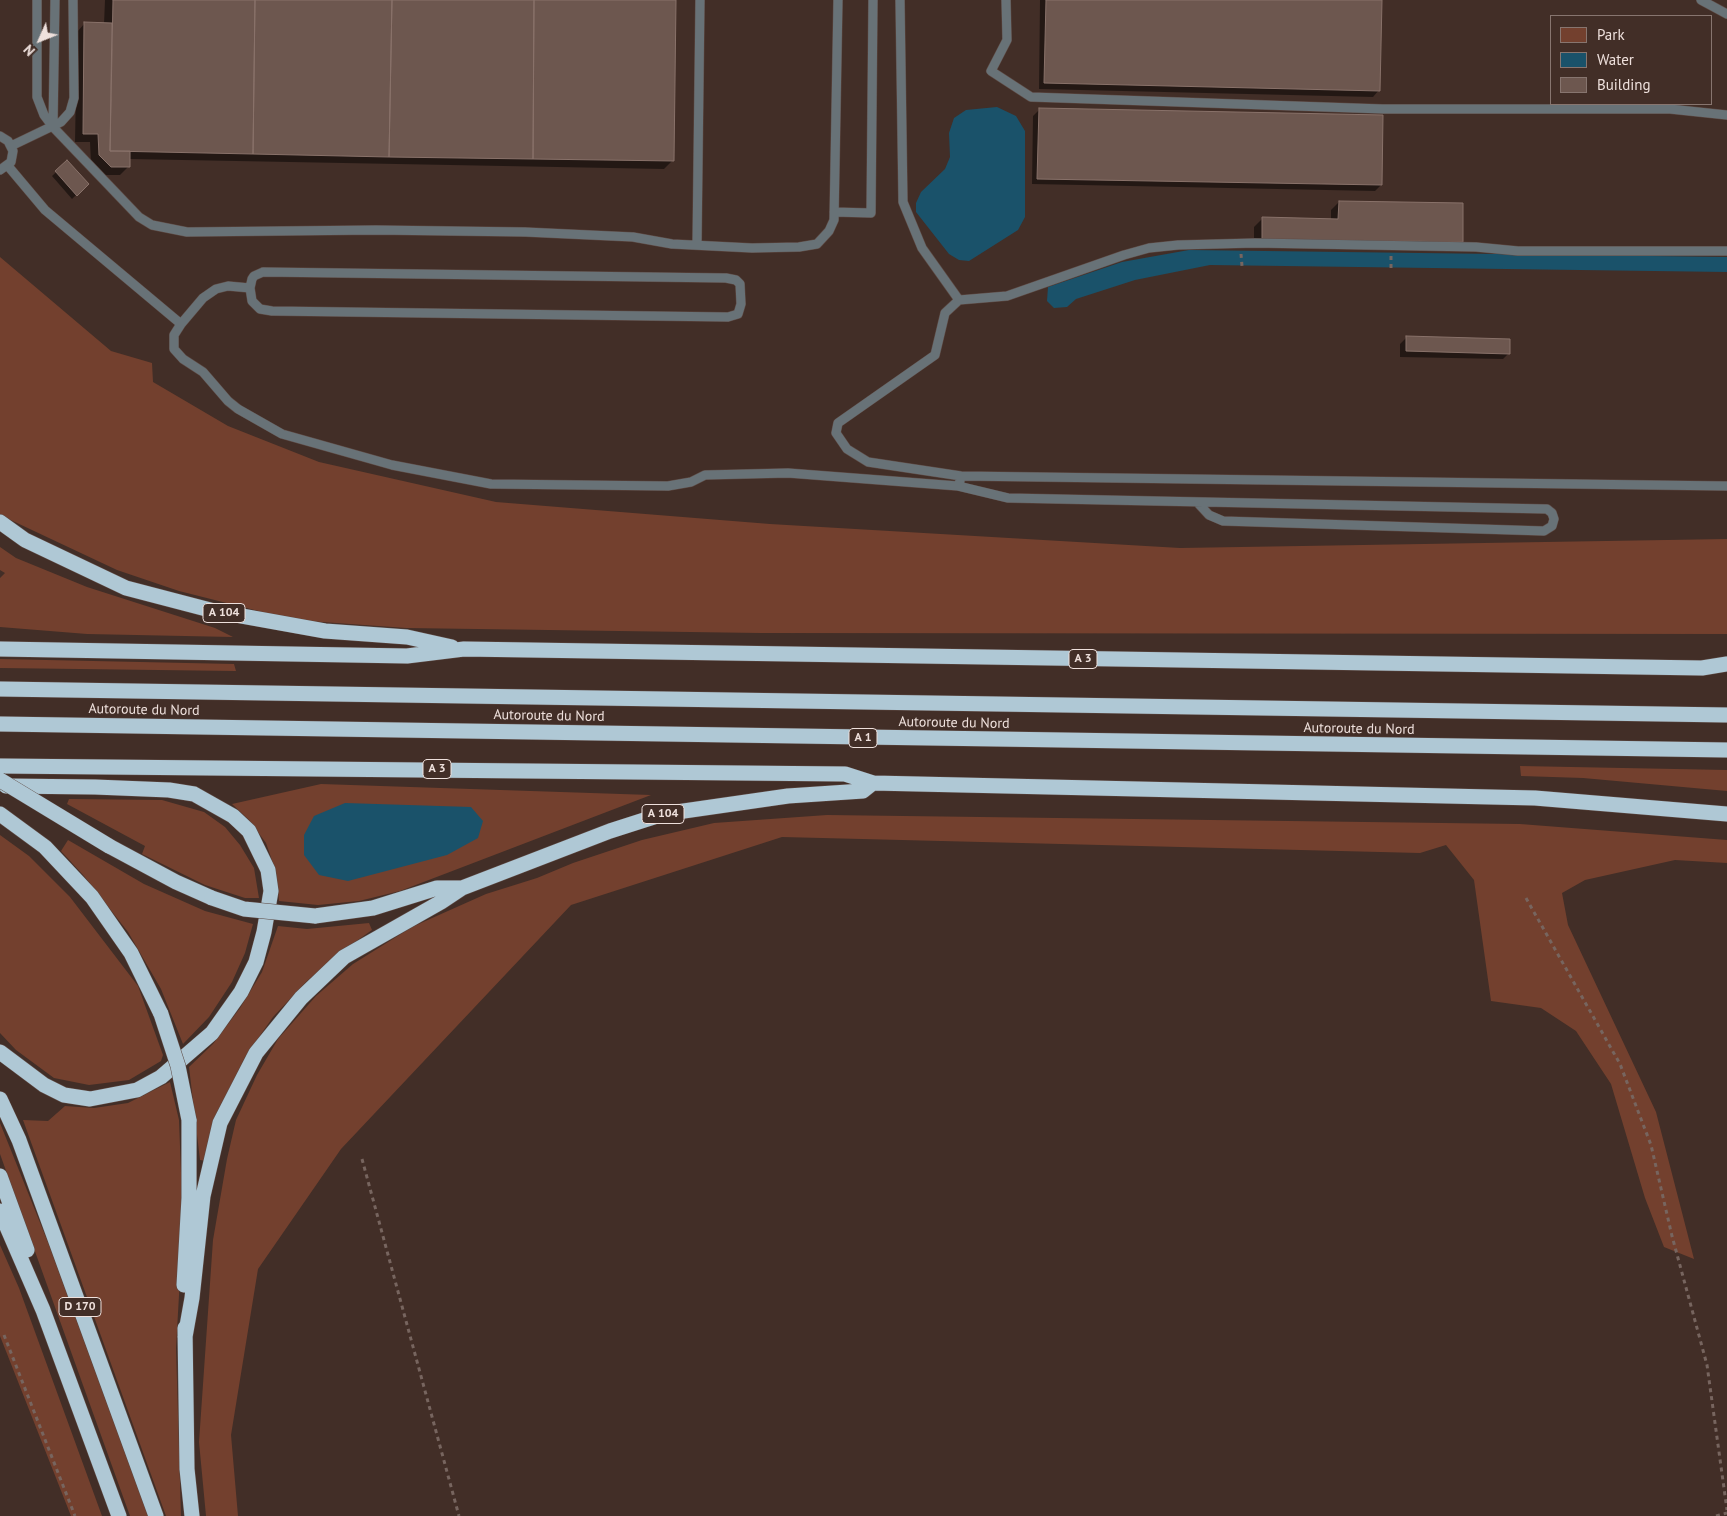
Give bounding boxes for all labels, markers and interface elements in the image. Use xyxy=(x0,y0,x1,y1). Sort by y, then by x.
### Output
north arrow xyxy=(15,15,65,65)
legend xyxy=(1550,15,1712,105)
text: Park xyxy=(1597,25,1625,44)
text: N xyxy=(20,41,39,60)
text: Water xyxy=(1597,50,1634,69)
text: Building xyxy=(1597,75,1651,94)
road number: A 104 xyxy=(203,604,245,622)
road number: A 3 xyxy=(1069,650,1097,669)
street label: Autoroute du Nord xyxy=(88,701,200,719)
street label: Autoroute du Nord xyxy=(493,707,605,725)
street label: Autoroute du Nord xyxy=(898,714,1010,732)
street label: Autoroute du Nord xyxy=(1303,720,1415,738)
road number: A 1 xyxy=(849,728,877,748)
road number: A 3 xyxy=(423,760,451,779)
road number: A 104 xyxy=(642,804,684,824)
road number: D 170 xyxy=(59,1298,101,1316)

